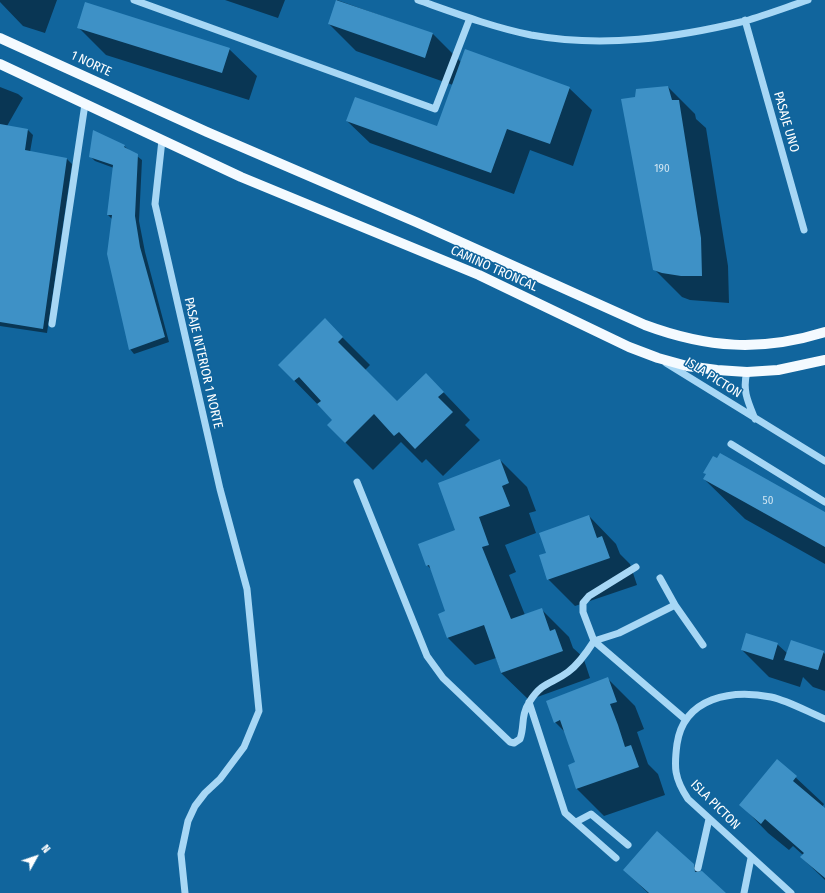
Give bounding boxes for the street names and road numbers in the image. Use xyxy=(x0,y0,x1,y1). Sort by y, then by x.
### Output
street label: 1 NORTE xyxy=(68,48,114,80)
street label: PASAJE UNO xyxy=(770,90,802,154)
street label: CAMINO TRONCAL xyxy=(448,243,540,295)
street label: PASAJE INTERIOR 1 NORTE xyxy=(180,296,226,430)
street label: ISLA PICTON xyxy=(682,354,744,402)
street label: ISLA PICTON xyxy=(687,777,743,833)

